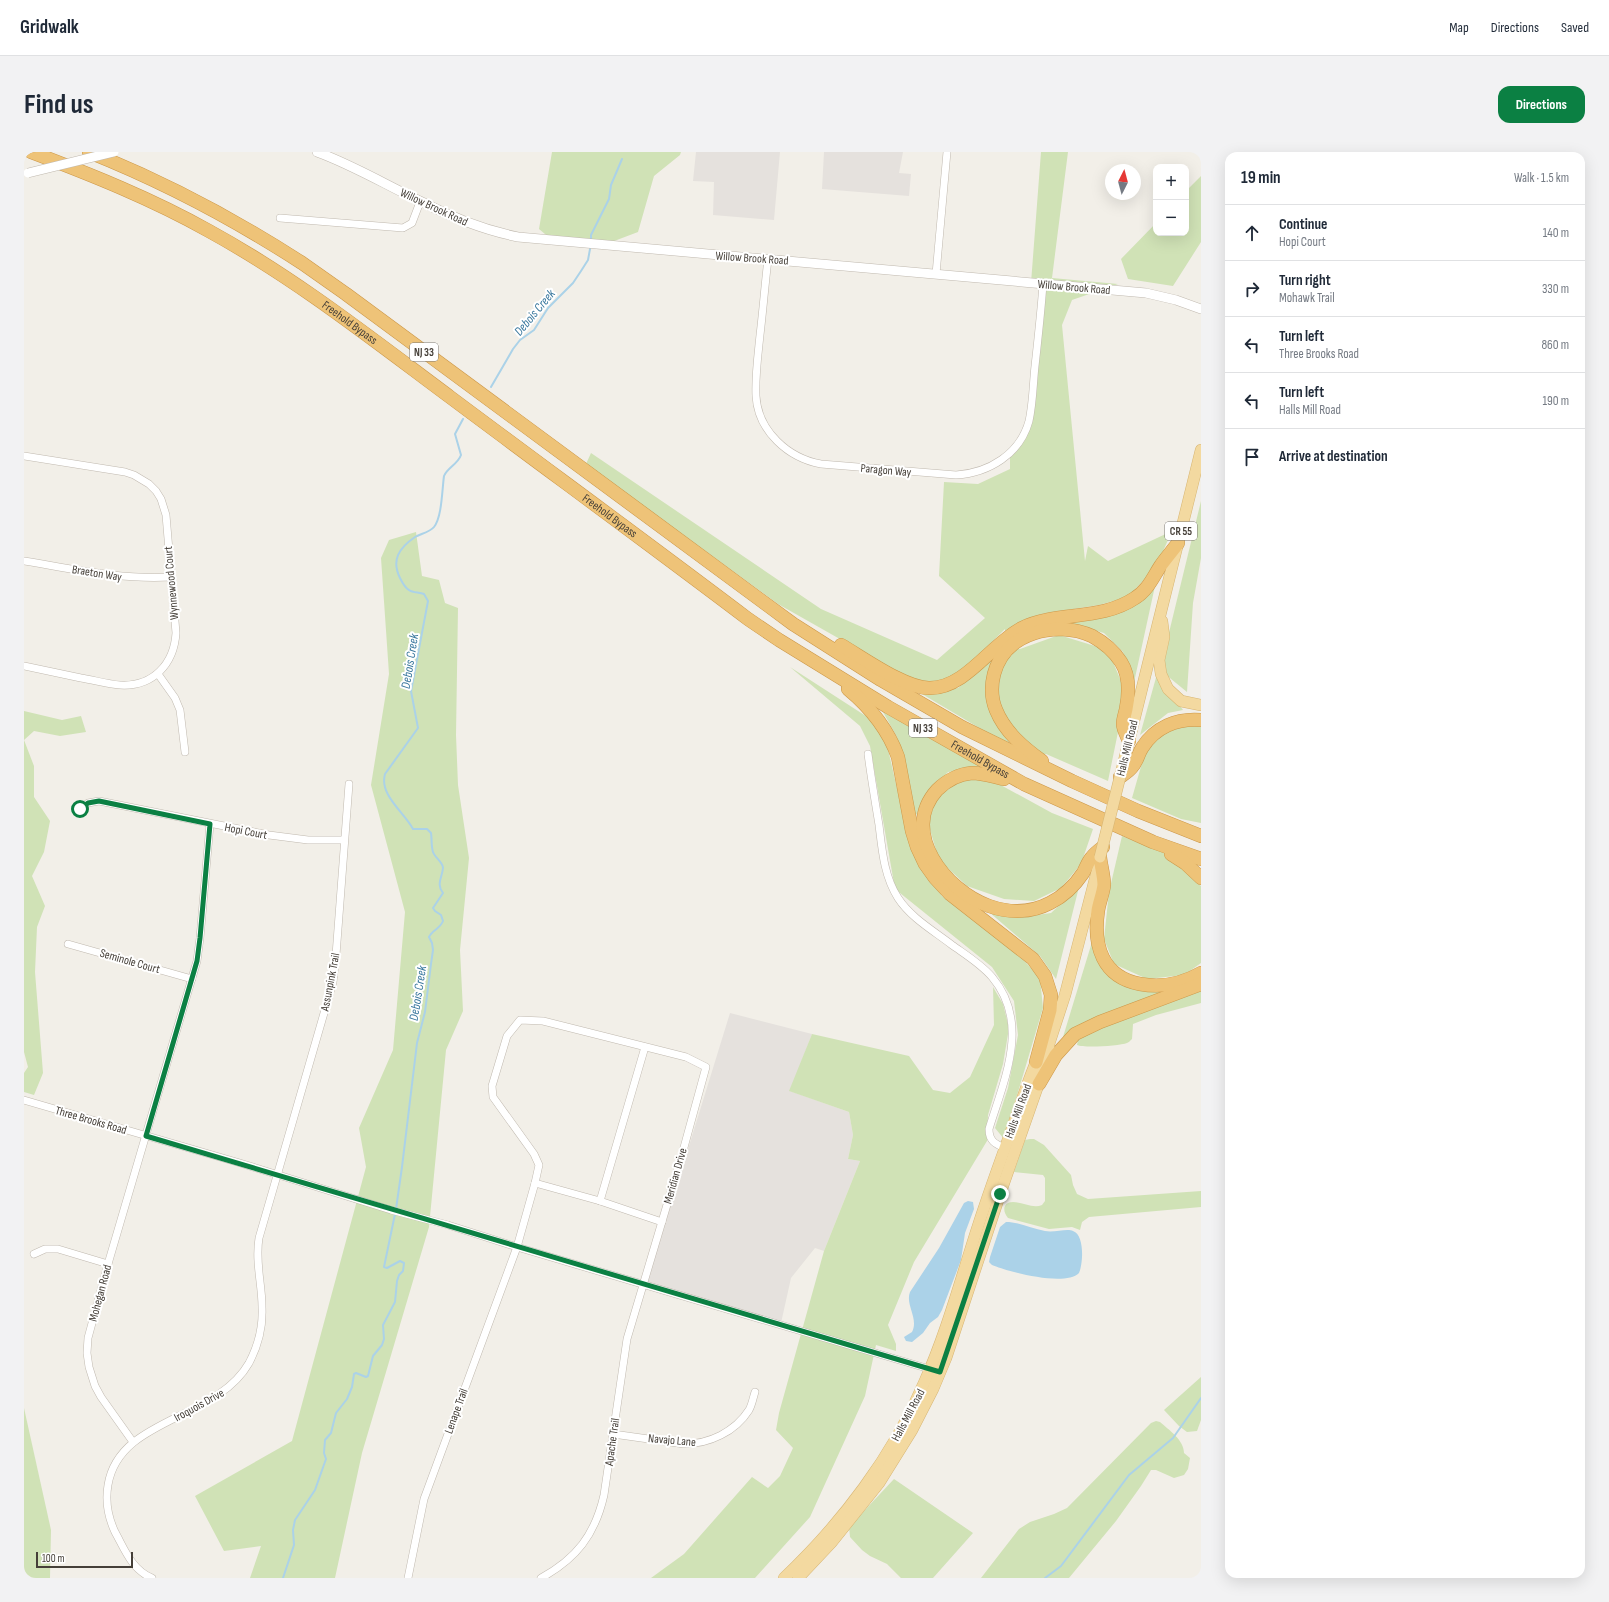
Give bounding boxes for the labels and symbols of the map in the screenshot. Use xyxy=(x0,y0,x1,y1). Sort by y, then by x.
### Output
north arrow xyxy=(1105,164,1141,200)
street label: Willow Brook Road xyxy=(397,185,470,230)
street label: Willow Brook Road xyxy=(715,248,789,269)
street label: Willow Brook Road xyxy=(1037,277,1111,298)
water label: Debois Creek xyxy=(511,285,559,339)
street label: Freehold Bypass xyxy=(319,298,380,348)
road number: NJ 33 xyxy=(410,343,438,361)
street label: Paragon Way xyxy=(860,461,912,480)
street label: Freehold Bypass xyxy=(579,491,640,541)
road number: CR 55 xyxy=(1165,522,1197,540)
street label: Wynnewood Court xyxy=(161,545,182,620)
street label: Braeton Way xyxy=(71,562,123,585)
water label: Debois Creek xyxy=(398,631,422,690)
road number: NJ 33 xyxy=(909,719,937,737)
street label: Halls Mill Road xyxy=(1113,719,1142,778)
street label: Freehold Bypass xyxy=(948,737,1012,782)
route start xyxy=(71,800,89,818)
street label: Hopi Court xyxy=(223,820,269,843)
street label: Seminole Court xyxy=(98,946,162,977)
street label: Assunpink Trail xyxy=(317,952,343,1013)
water label: Debois Creek xyxy=(406,963,430,1022)
street label: Halls Mill Road xyxy=(1002,1082,1035,1141)
street label: Three Brooks Road xyxy=(53,1103,128,1138)
street label: Meridian Drive xyxy=(660,1146,691,1206)
route end xyxy=(991,1185,1009,1203)
street label: Mohegan Road xyxy=(86,1263,115,1323)
street label: Iroquois Drive xyxy=(172,1385,227,1425)
street label: Halls Mill Road xyxy=(888,1386,928,1444)
street label: Lenape Trail xyxy=(441,1387,472,1436)
street label: Apache Trail xyxy=(602,1417,623,1468)
street label: Navajo Lane xyxy=(647,1431,697,1450)
scale bar xyxy=(36,1550,133,1569)

